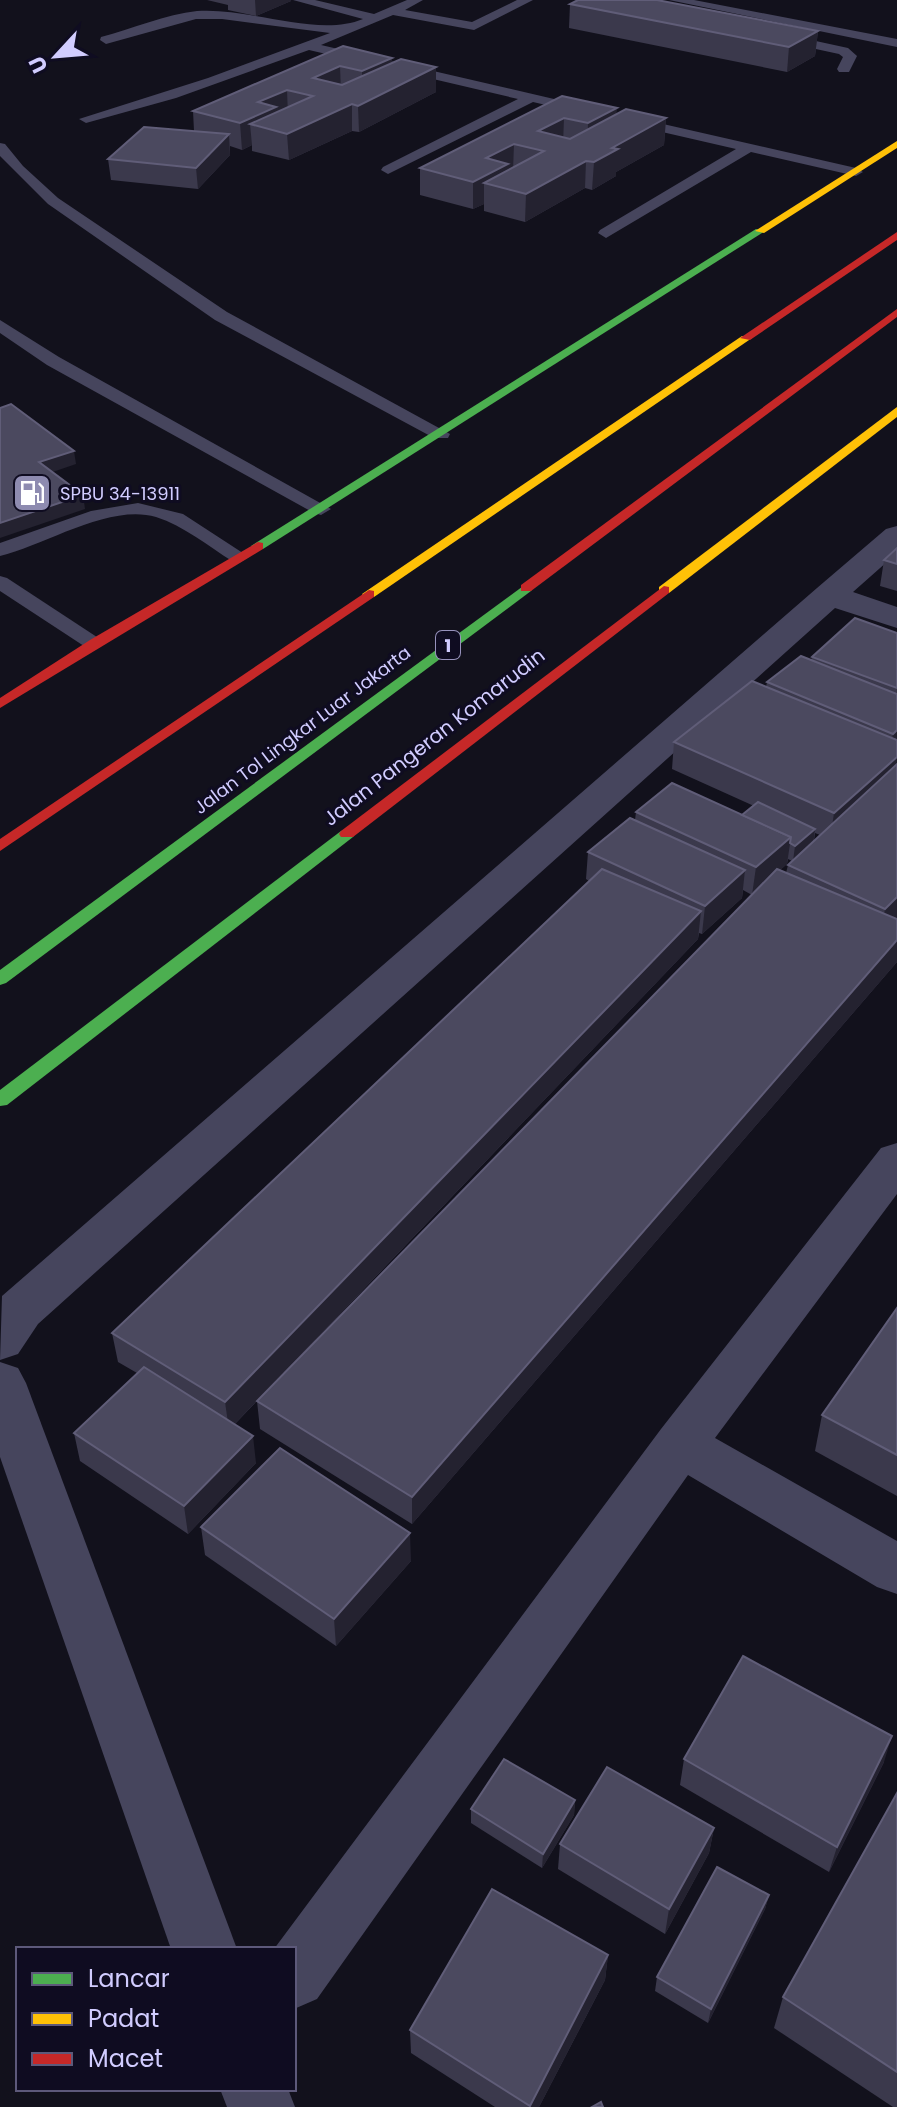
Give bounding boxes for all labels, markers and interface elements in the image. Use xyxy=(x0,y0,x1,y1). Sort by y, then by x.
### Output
north arrow xyxy=(16,16,96,96)
text: U xyxy=(21,51,56,78)
fuel station icon: SPBU 34-13911 xyxy=(11,472,53,514)
place label: SPBU 34-13911 xyxy=(60,481,180,506)
road number: 1 xyxy=(436,631,460,659)
street label: Jalan Tol Lingkar Luar Jakarta xyxy=(188,640,416,820)
street label: Jalan Pangeran Komarudin xyxy=(317,642,551,832)
legend xyxy=(16,1947,296,2091)
text: Lancar xyxy=(88,1962,170,1995)
text: Padat xyxy=(88,2002,159,2035)
text: Macet xyxy=(88,2042,163,2075)

